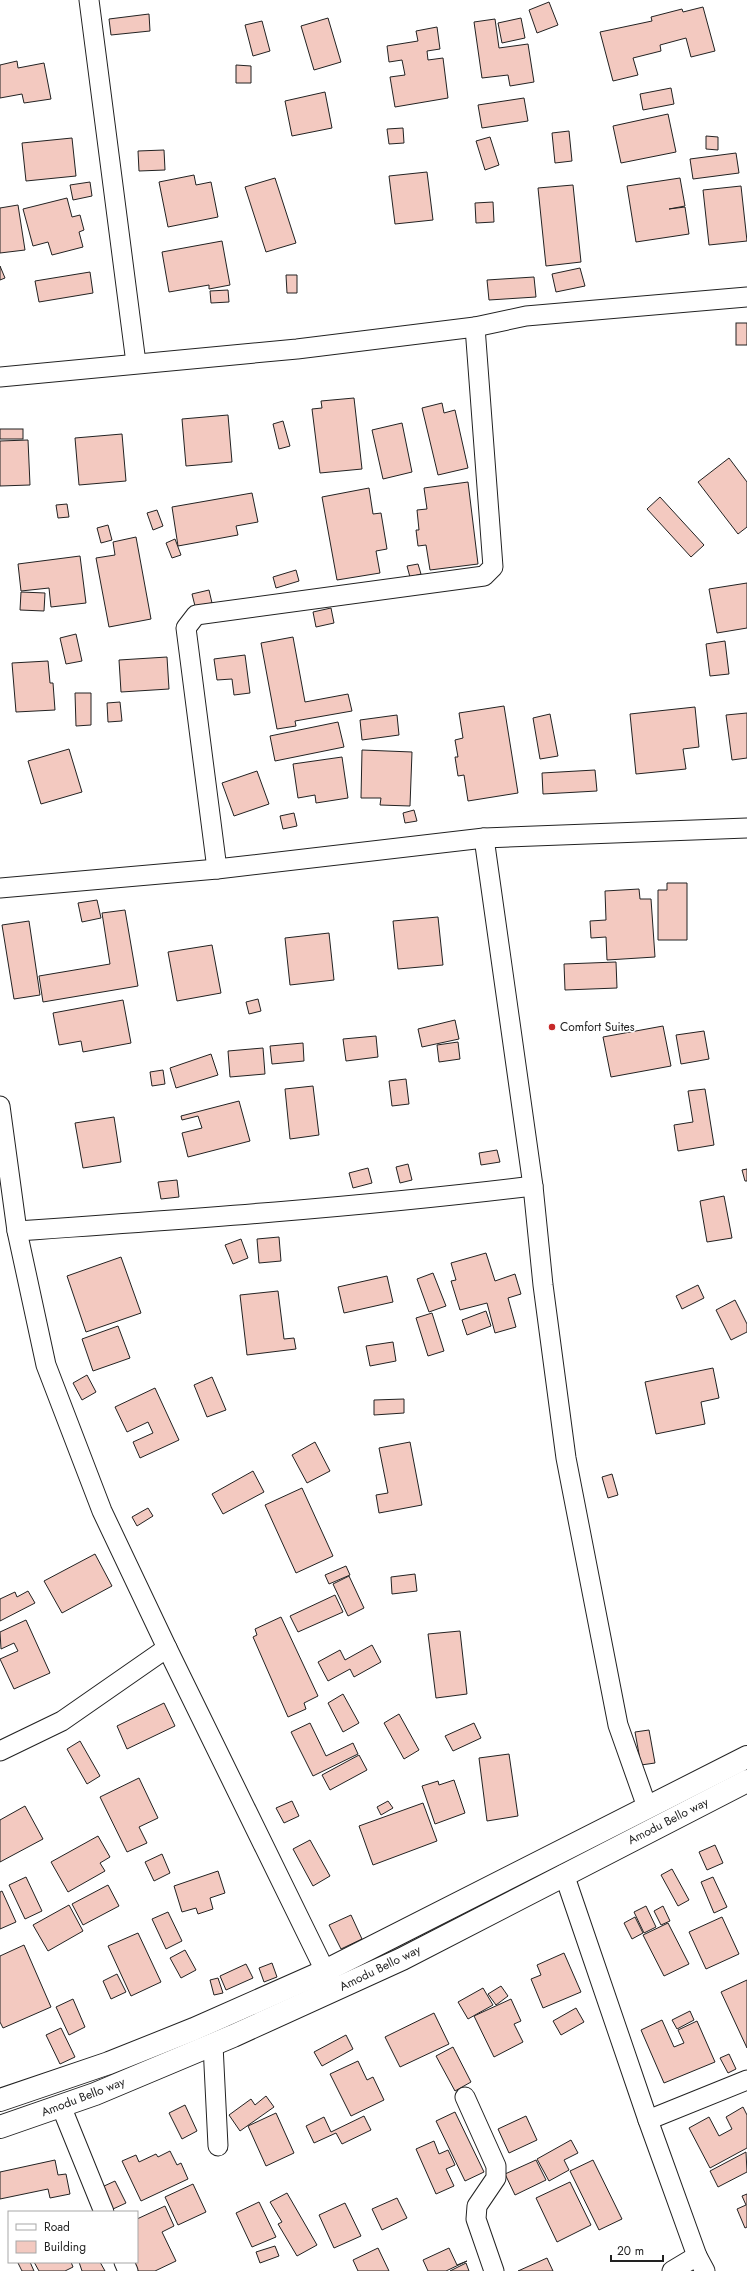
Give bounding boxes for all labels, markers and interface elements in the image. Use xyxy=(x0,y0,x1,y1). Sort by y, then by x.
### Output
place label: Comfort Suites xyxy=(560,1018,635,1036)
marker: Comfort Suites xyxy=(547,1022,557,1032)
street label: Amodu Bello way xyxy=(625,1793,712,1849)
street label: Amodu Bello way xyxy=(336,1940,424,1995)
street label: Amodu Bello way xyxy=(39,2073,128,2121)
legend xyxy=(8,2211,138,2263)
text: Road xyxy=(44,2218,70,2236)
scale bar xyxy=(611,2237,663,2263)
text: Building xyxy=(44,2238,86,2256)
text: 20 m xyxy=(617,2242,644,2260)

